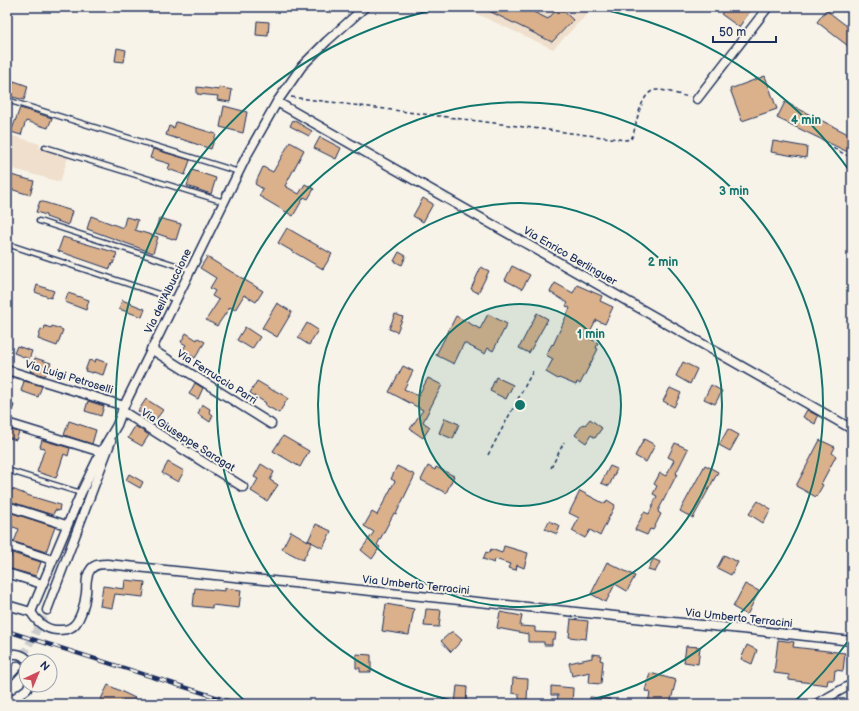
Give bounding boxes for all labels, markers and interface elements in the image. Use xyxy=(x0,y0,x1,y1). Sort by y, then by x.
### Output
scale bar xyxy=(713,18,776,44)
text: 50 m xyxy=(719,25,746,40)
text: 4 min xyxy=(791,113,821,128)
text: 3 min xyxy=(719,184,749,199)
street label: Via Enrico Berlinguer xyxy=(521,224,620,289)
street label: Via dell'Albuccione xyxy=(142,246,194,336)
text: 2 min xyxy=(648,255,678,270)
text: 1 min xyxy=(577,327,605,342)
street label: Via Ferruccio Parri xyxy=(174,347,260,407)
street label: Via Luigi Petroselli xyxy=(23,357,115,397)
centre of rings xyxy=(513,398,527,412)
street label: Via Giuseppe Saragat xyxy=(139,406,238,475)
street label: Via Umberto Terracini xyxy=(362,573,470,597)
street label: Via Umberto Terracini xyxy=(685,606,793,630)
north arrow xyxy=(18,653,58,693)
text: N xyxy=(37,659,52,674)

